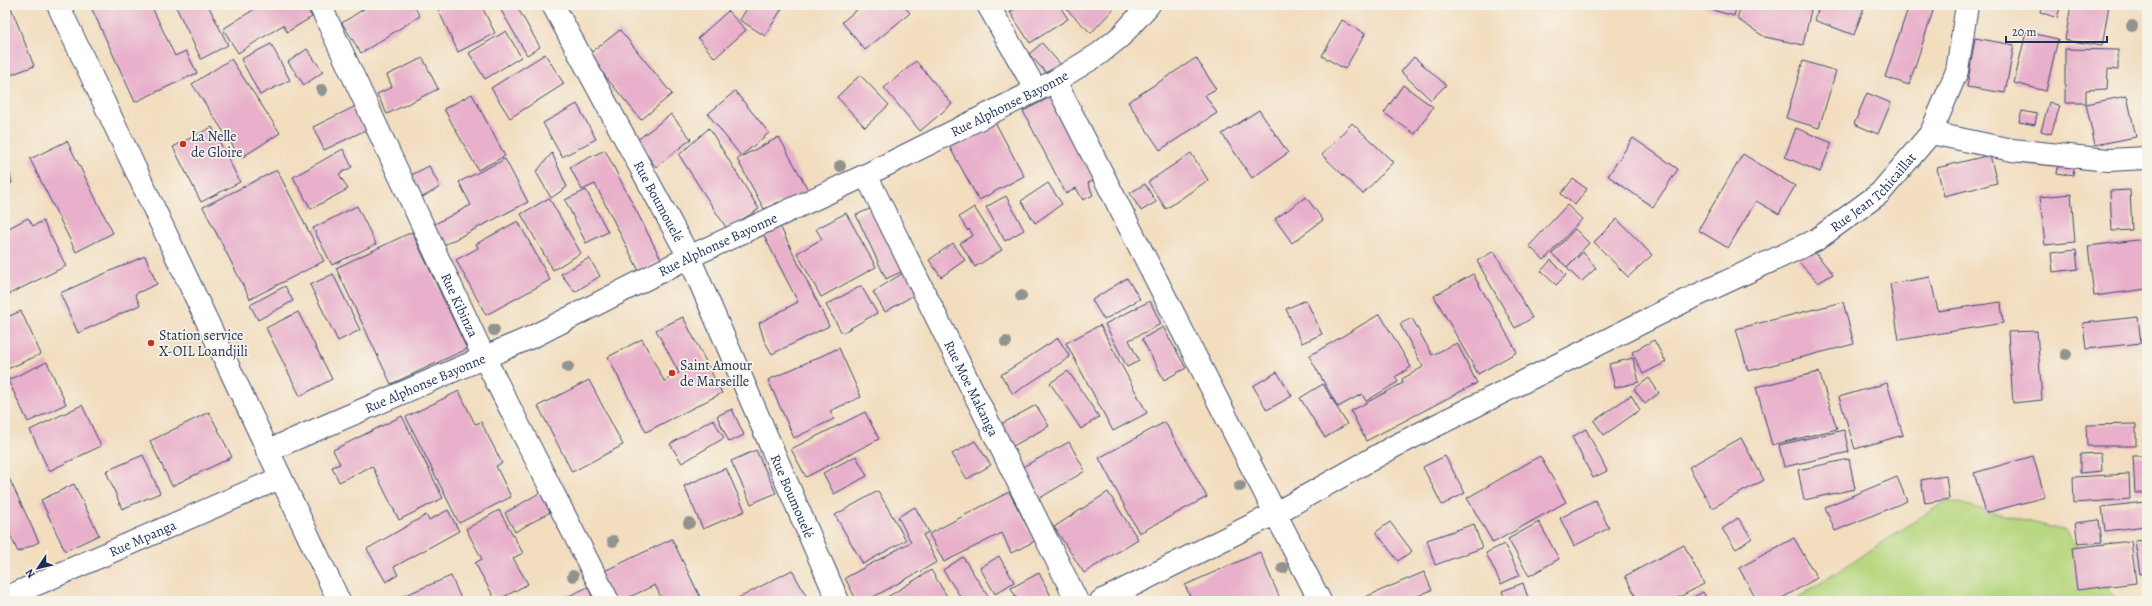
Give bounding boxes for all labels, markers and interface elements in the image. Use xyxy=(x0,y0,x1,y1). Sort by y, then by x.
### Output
scale bar xyxy=(2006,18,2107,44)
text: 20 m xyxy=(2012,24,2036,40)
street label: Rue Alphonse Bayonne xyxy=(947,66,1072,141)
place label: La Nelle de Gloire xyxy=(191,127,243,162)
marker: La Nelle de Gloire xyxy=(178,139,188,149)
street label: Rue Jean Tchicaillat xyxy=(1826,148,1920,236)
street label: Rue Boumouelé xyxy=(629,157,689,245)
street label: Rue Alphonse Bayonne xyxy=(655,208,780,281)
street label: Rue Kibinza xyxy=(437,270,483,341)
place label: Station service X-OIL Loandjili xyxy=(159,326,248,361)
street label: Rue Moe Makanga xyxy=(940,337,1004,440)
marker: Station service X-OIL Loandjili xyxy=(146,338,156,348)
street label: Rue Alphonse Bayonne xyxy=(362,349,488,417)
place label: Saint Amour de Marseille xyxy=(680,356,753,391)
marker: Saint Amour de Marseille xyxy=(667,368,677,378)
street label: Rue Boumouelé xyxy=(766,451,819,541)
street label: Rue Mpanga xyxy=(106,515,180,561)
north arrow xyxy=(18,548,58,588)
text: N xyxy=(22,566,39,581)

